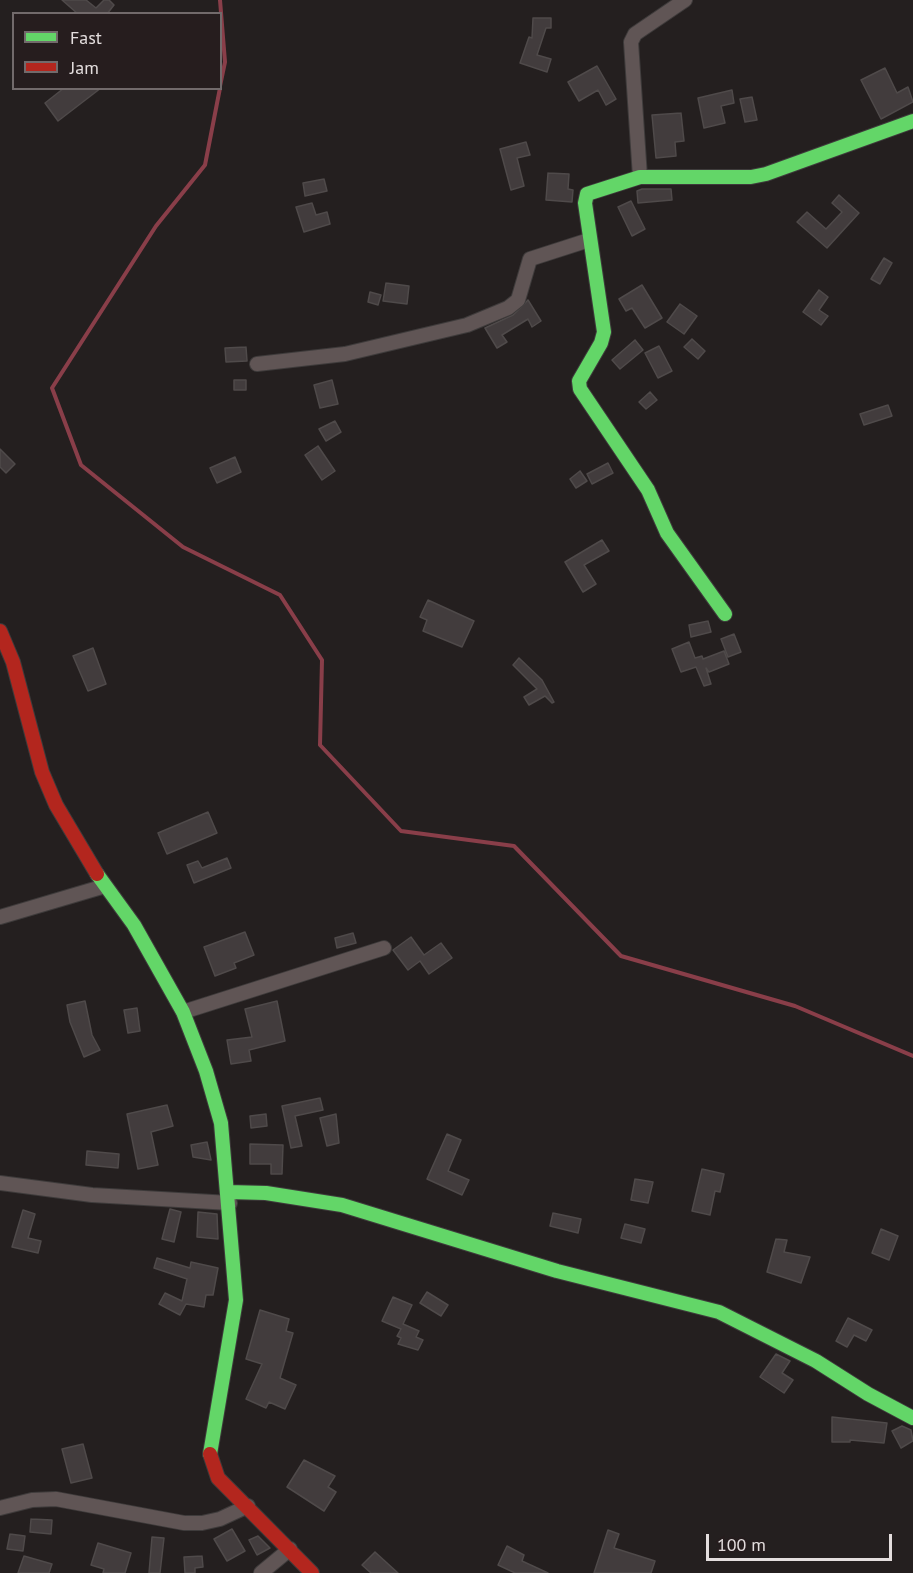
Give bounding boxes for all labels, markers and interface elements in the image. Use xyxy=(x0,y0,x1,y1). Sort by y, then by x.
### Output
legend xyxy=(12,12,222,90)
text: Fast xyxy=(70,26,102,49)
text: Jam xyxy=(70,56,99,79)
scale bar xyxy=(709,1522,895,1560)
text: 100 m xyxy=(717,1533,766,1556)

